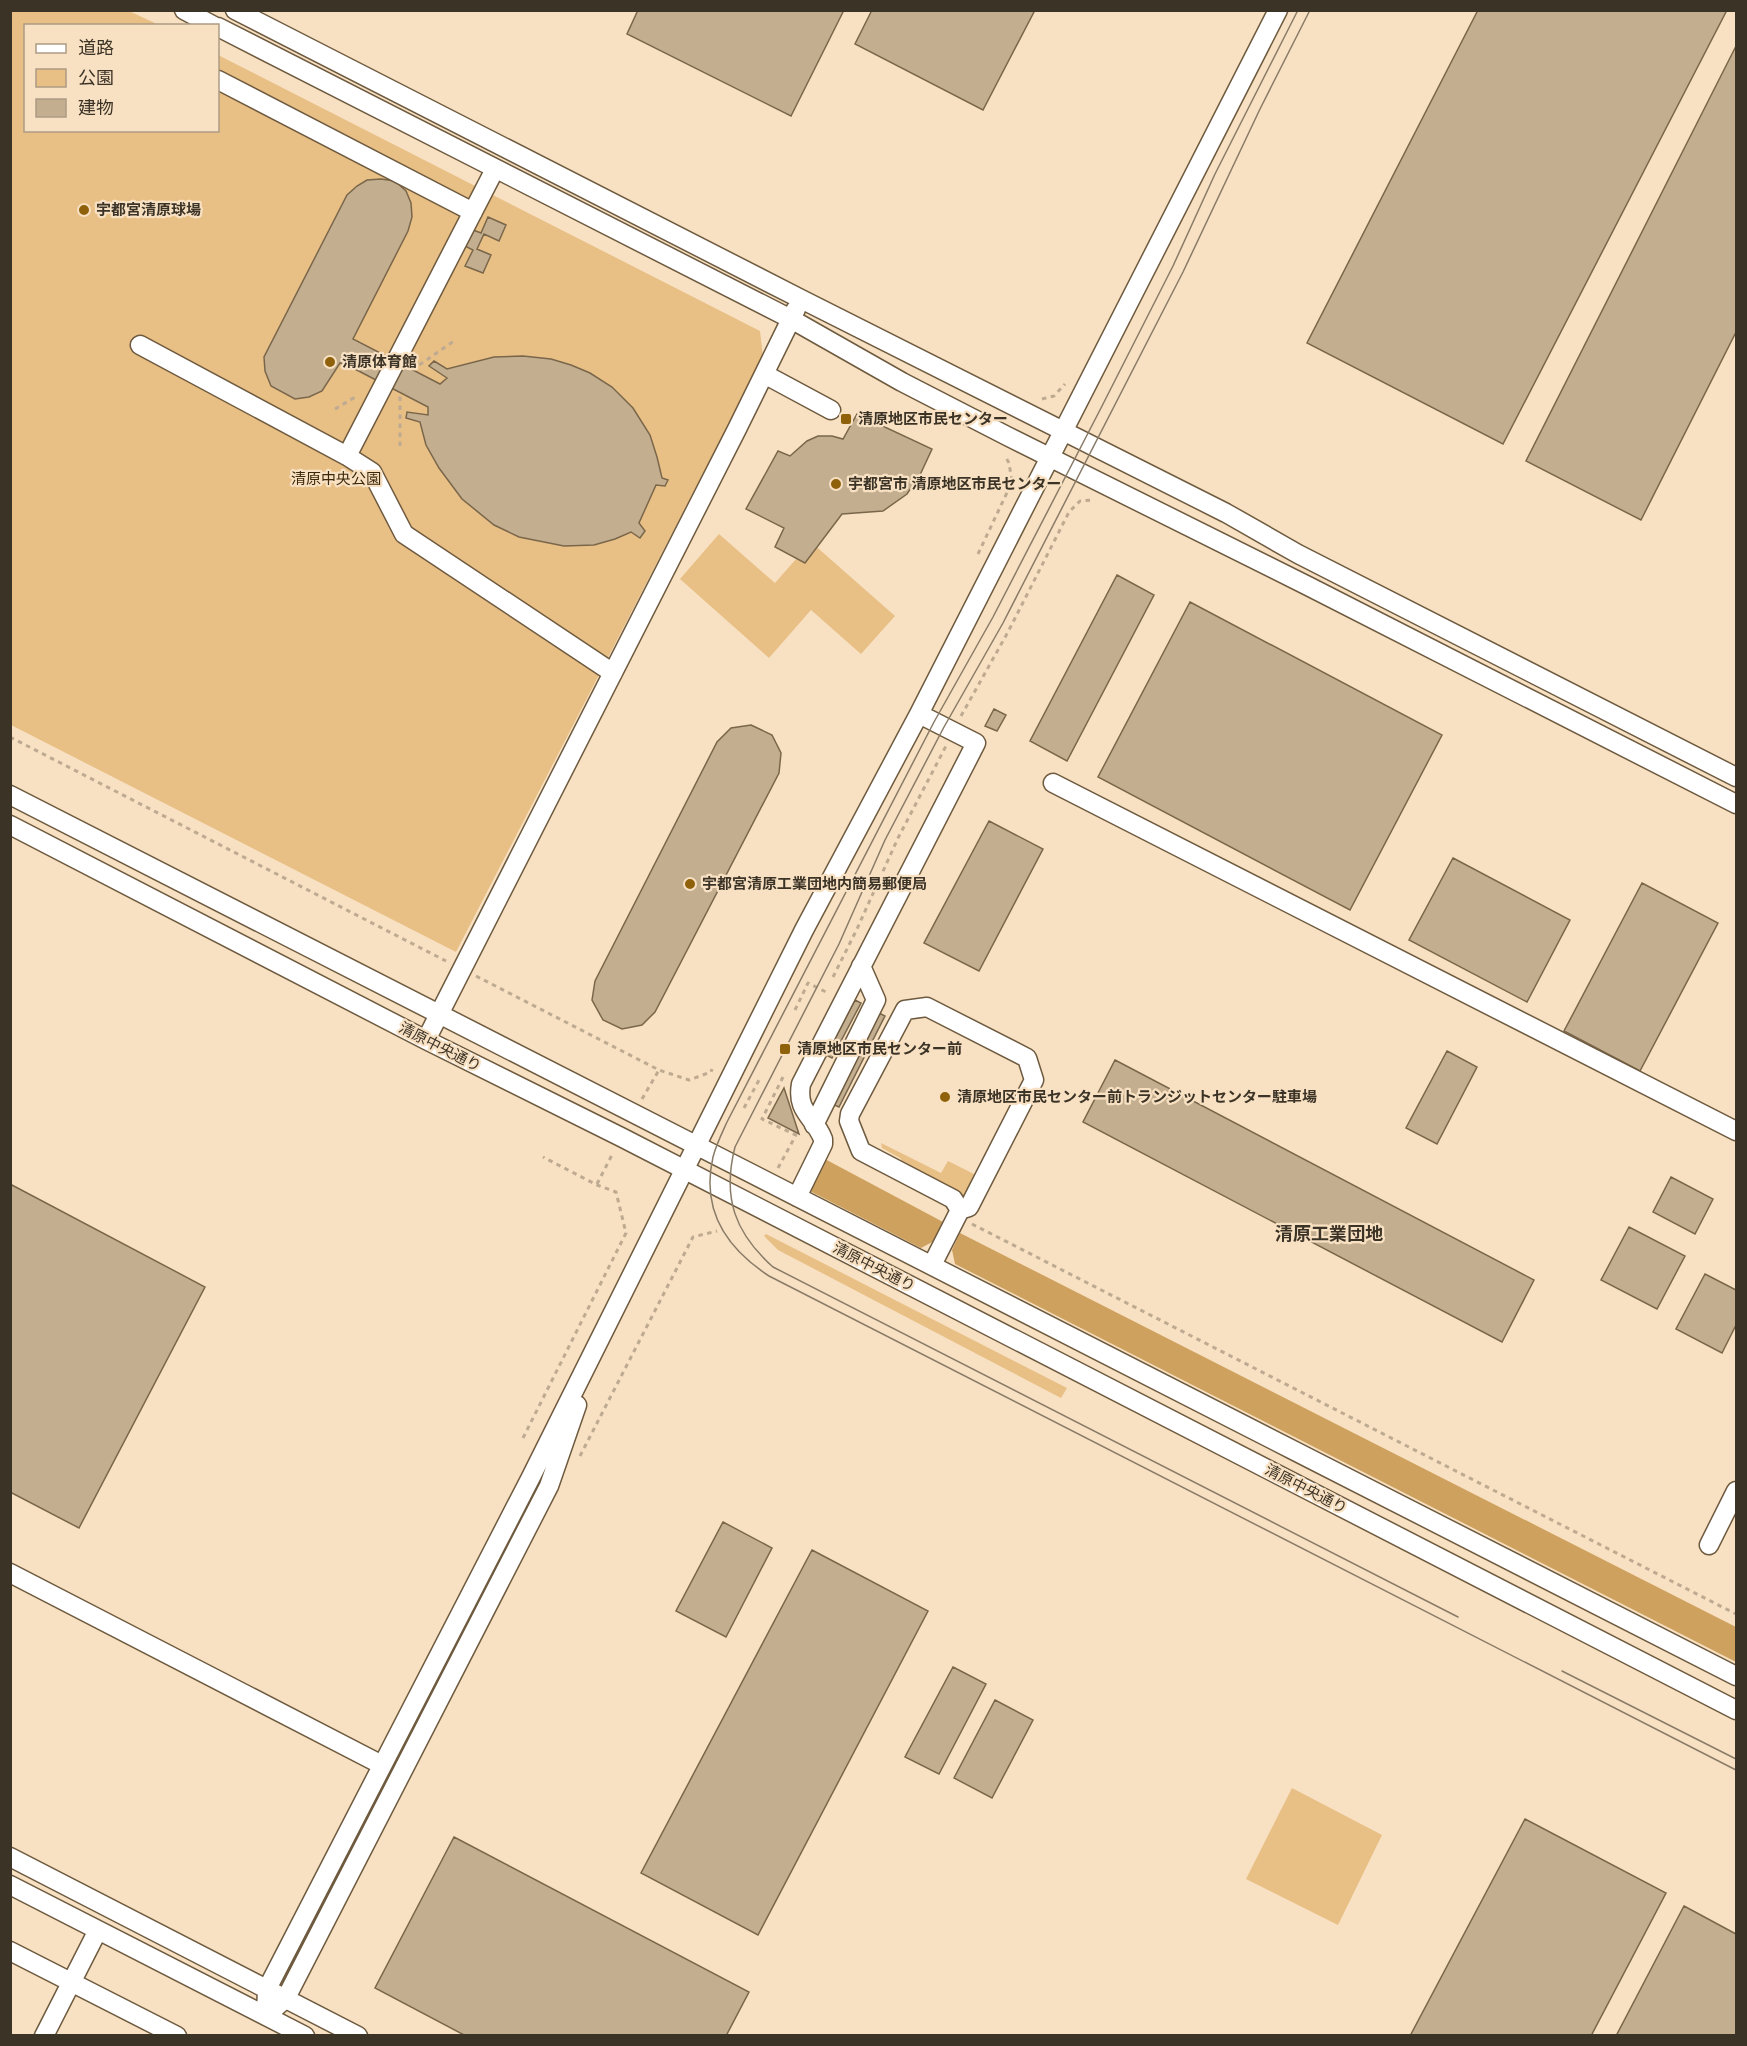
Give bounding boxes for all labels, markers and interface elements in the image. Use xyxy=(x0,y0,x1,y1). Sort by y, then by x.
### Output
legend xyxy=(24,24,219,132)
text: 道路 xyxy=(78,35,114,60)
text: 公園 xyxy=(78,65,114,90)
text: 建物 xyxy=(78,95,114,120)
place label: 宇都宮清原球場 xyxy=(96,199,201,220)
marker: 宇都宮清原球場 xyxy=(77,203,91,217)
place label: 清原体育館 xyxy=(342,351,417,372)
marker: 清原体育館 xyxy=(323,355,337,369)
place label: 清原地区市民センター xyxy=(858,408,1008,429)
marker: 清原地区市民センター xyxy=(839,412,853,426)
park label: 清原中央公園 xyxy=(291,468,381,489)
place label: 宇都宮市 清原地区市民センター xyxy=(848,473,1061,494)
marker: 宇都宮市 清原地区市民センター xyxy=(829,477,843,491)
place label: 宇都宮清原工業団地内簡易郵便局 xyxy=(702,873,927,894)
marker: 宇都宮清原工業団地内簡易郵便局 xyxy=(683,877,697,891)
street label: 清原中央通り xyxy=(395,1017,485,1076)
place label: 清原地区市民センター前 xyxy=(797,1038,962,1059)
marker: 清原地区市民センター前 xyxy=(778,1042,792,1056)
place label: 清原地区市民センター前トランジットセンター駐車場 xyxy=(957,1086,1317,1107)
marker: 清原地区市民センター前トランジットセンター駐車場 xyxy=(938,1090,952,1104)
district label: 清原工業団地 xyxy=(1275,1221,1383,1246)
street label: 清原中央通り xyxy=(829,1237,919,1296)
street label: 清原中央通り xyxy=(1261,1459,1351,1518)

